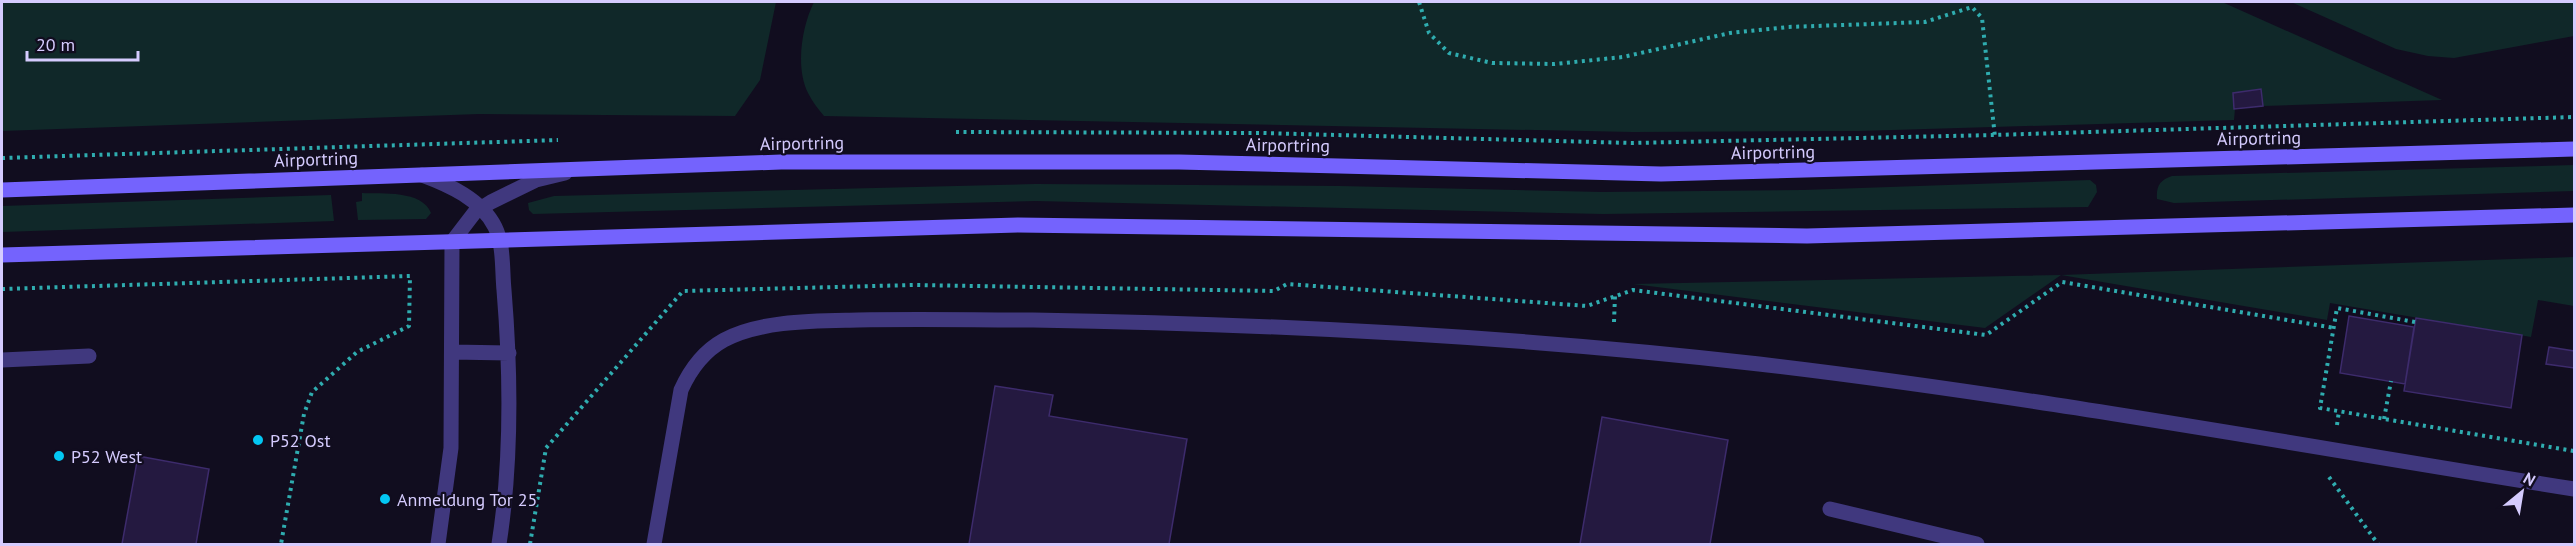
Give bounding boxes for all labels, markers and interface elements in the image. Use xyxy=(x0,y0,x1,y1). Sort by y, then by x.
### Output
scale bar xyxy=(27,24,138,62)
text: 20 m xyxy=(36,33,75,56)
street label: Airportring xyxy=(2217,126,2301,150)
street label: Airportring xyxy=(760,131,844,155)
street label: Airportring xyxy=(1246,133,1330,157)
street label: Airportring xyxy=(1731,140,1815,164)
street label: Airportring xyxy=(274,146,358,172)
place label: P52 Ost xyxy=(270,429,330,452)
marker: P52 Ost xyxy=(251,433,265,447)
place label: P52 West xyxy=(71,445,142,468)
marker: P52 West xyxy=(52,449,66,463)
north arrow xyxy=(2492,462,2552,522)
text: N xyxy=(2520,468,2539,490)
place label: Anmeldung Tor 25 xyxy=(397,488,537,511)
marker: Anmeldung Tor 25 xyxy=(378,492,392,506)

